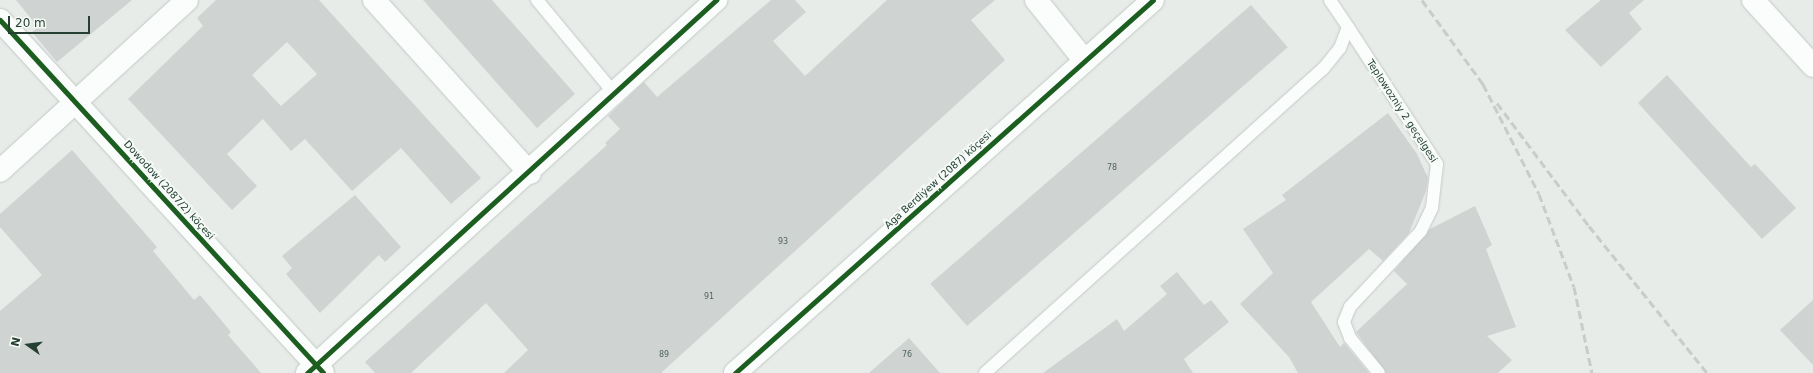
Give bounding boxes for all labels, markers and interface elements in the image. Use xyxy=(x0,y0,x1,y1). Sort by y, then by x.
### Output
scale bar xyxy=(10,8,92,34)
text: 20 m xyxy=(15,16,46,30)
street label: Teplowozniy 2 geçelgesi xyxy=(1364,57,1440,165)
street label: Aga Berdiýew (2087) köçesi xyxy=(882,129,994,231)
street label: Dowodow (2087/2) köçesi xyxy=(121,138,217,242)
house number: 78 xyxy=(1107,163,1117,173)
house number: 93 xyxy=(778,237,788,247)
house number: 91 xyxy=(704,292,714,302)
north arrow xyxy=(8,325,48,365)
text: N xyxy=(8,336,23,348)
house number: 89 xyxy=(659,350,669,360)
house number: 76 xyxy=(902,350,912,360)

